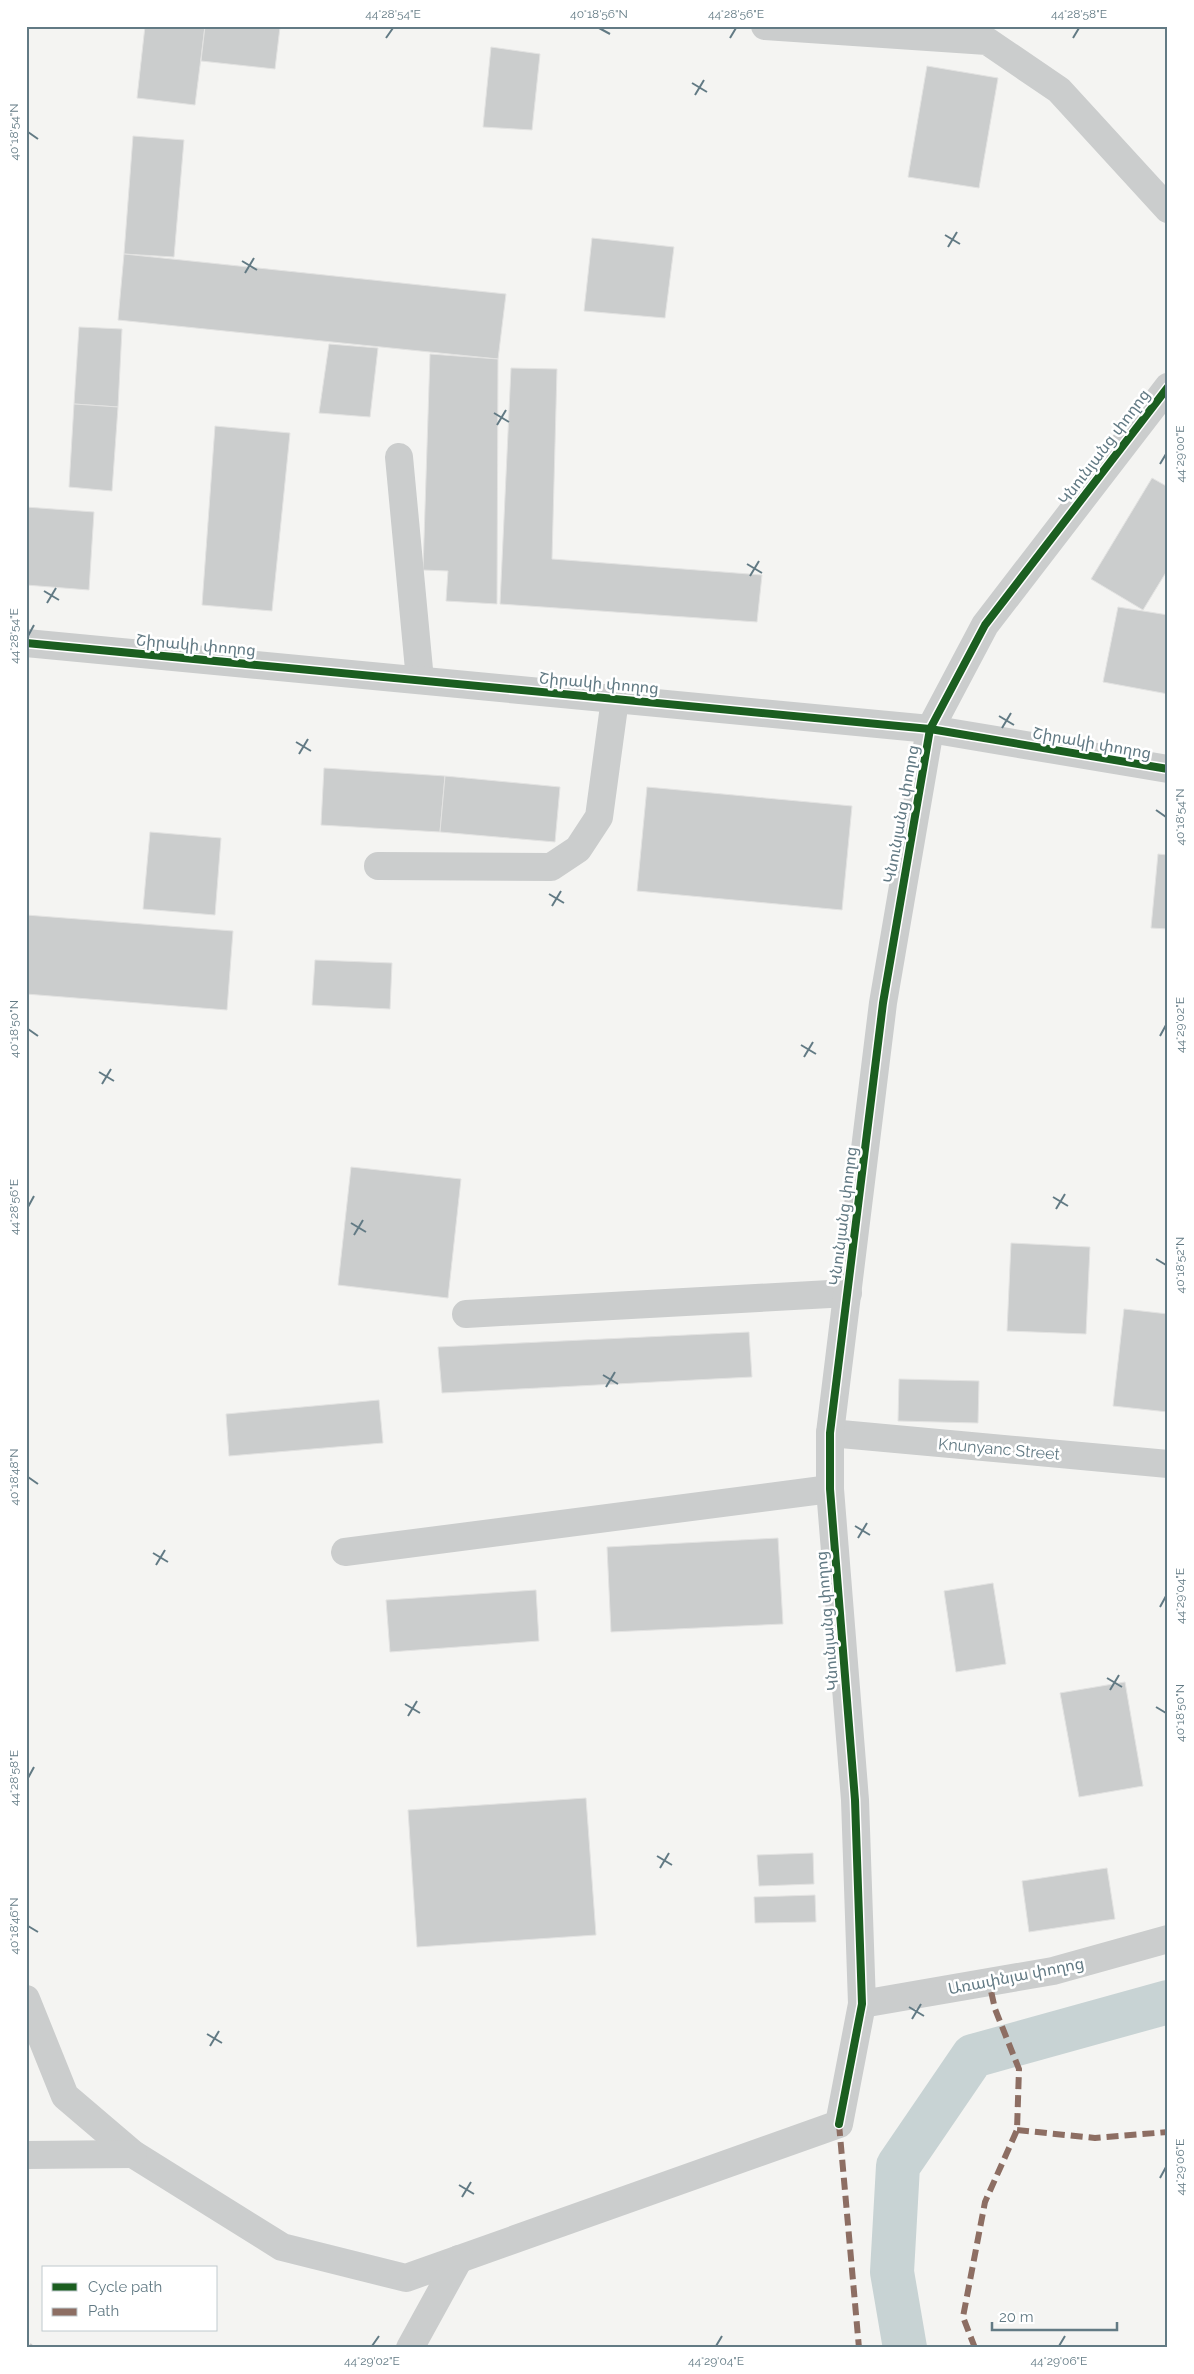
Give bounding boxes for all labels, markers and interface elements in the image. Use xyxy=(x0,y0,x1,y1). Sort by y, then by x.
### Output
text: 44°28'54"E xyxy=(365,7,421,21)
text: 40°18'56"N xyxy=(570,7,628,21)
text: 44°28'56"E xyxy=(708,7,764,21)
text: 44°28'58"E xyxy=(1051,7,1107,21)
text: 40°18'54"N xyxy=(7,103,21,161)
street label: Կնունյանց փողոց xyxy=(1054,385,1154,509)
text: 44°29'00"E xyxy=(1173,426,1187,482)
text: 44°28'54"E xyxy=(7,608,21,664)
street label: Շիրակի փողոց xyxy=(135,630,257,660)
street label: Շիրակի փողոց xyxy=(538,668,660,698)
street label: Շիրակի փողոց xyxy=(1031,723,1153,763)
street label: Կնունյանց փողոց xyxy=(879,743,923,885)
text: 40°18'54"N xyxy=(1173,788,1187,846)
text: 44°29'02"E xyxy=(1173,997,1187,1053)
text: 40°18'50"N xyxy=(7,1000,21,1058)
street label: Կնունյանց փողոց xyxy=(825,1145,861,1287)
text: 44°28'56"E xyxy=(7,1179,21,1235)
text: 40°18'52"N xyxy=(1173,1237,1187,1293)
street label: Knunyanc Street xyxy=(937,1434,1061,1464)
text: 40°18'48"N xyxy=(7,1449,21,1505)
street label: Կնունյանց փողոց xyxy=(811,1550,843,1692)
text: 44°29'04"E xyxy=(1173,1568,1187,1624)
text: 40°18'50"N xyxy=(1173,1684,1187,1742)
text: 44°28'58"E xyxy=(7,1750,21,1806)
text: 40°18'46"N xyxy=(7,1897,21,1955)
street label: Առափնյա փողոց xyxy=(946,1953,1086,1999)
text: 44°29'06"E xyxy=(1173,2139,1187,2195)
legend xyxy=(42,2266,218,2332)
text: Cycle path xyxy=(88,2278,162,2296)
scale bar xyxy=(992,2299,1116,2331)
text: Path xyxy=(88,2302,119,2320)
text: 20 m xyxy=(999,2308,1034,2326)
text: 44°29'02"E xyxy=(344,2354,400,2368)
text: 44°29'04"E xyxy=(688,2354,744,2368)
text: 44°29'06"E xyxy=(1031,2354,1087,2368)

